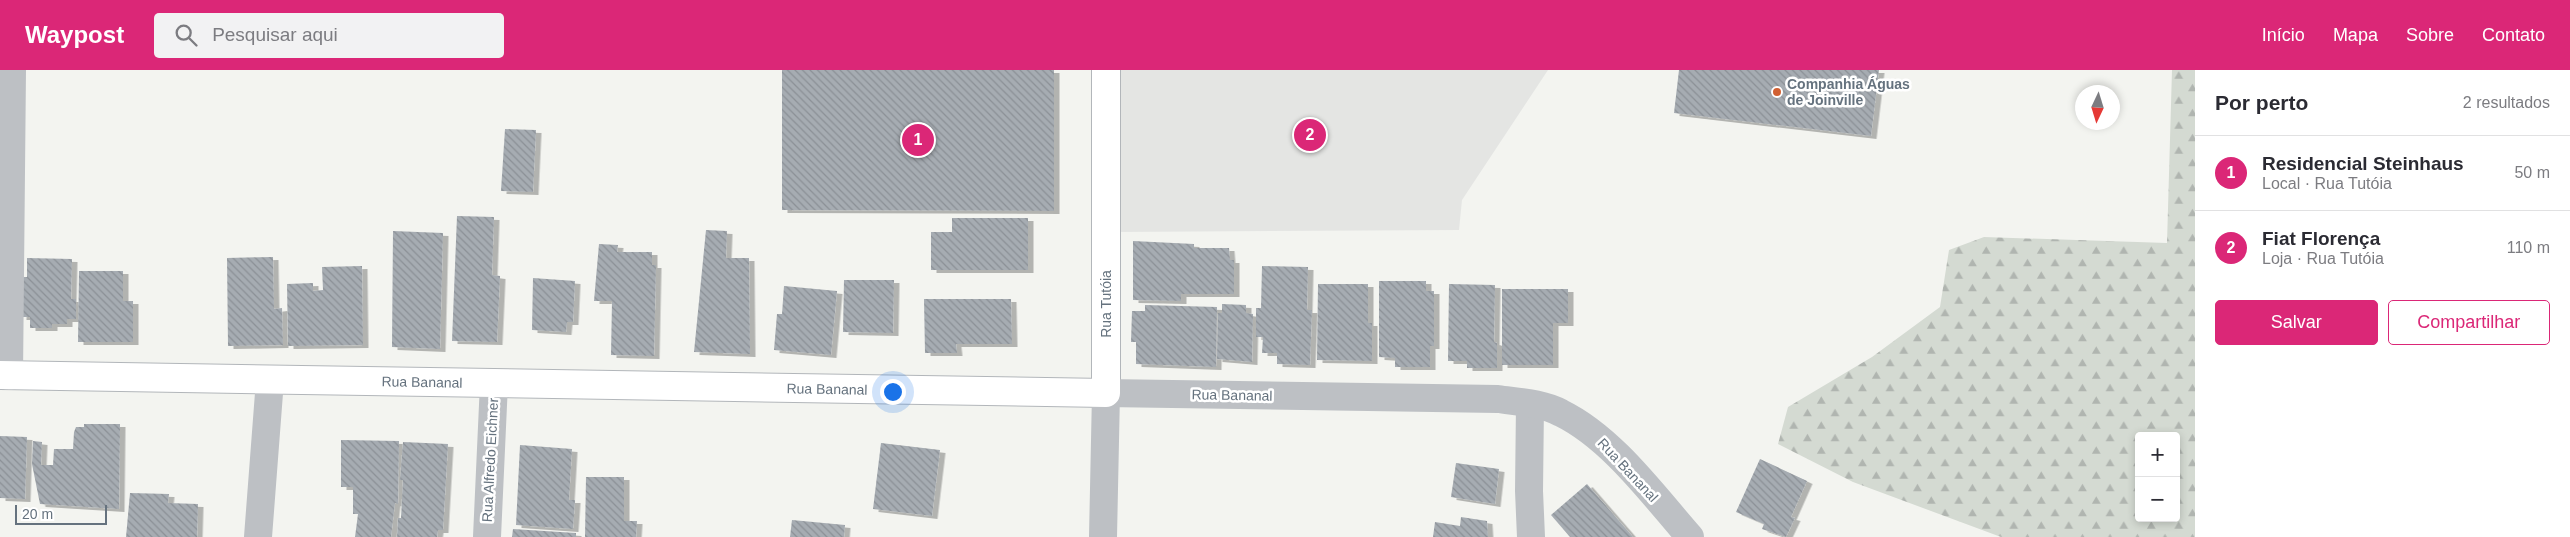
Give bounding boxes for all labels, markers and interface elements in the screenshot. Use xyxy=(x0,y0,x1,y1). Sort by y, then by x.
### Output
search box xyxy=(154,13,504,58)
text: Waypost xyxy=(25,21,124,48)
icon: search xyxy=(172,21,200,49)
text: Pesquisar aqui xyxy=(212,24,338,45)
text: Início xyxy=(2262,25,2305,45)
text: Mapa xyxy=(2333,25,2378,45)
text: Sobre xyxy=(2406,25,2454,45)
text: Contato xyxy=(2482,25,2545,45)
place label: Companhia Águas de Joinville xyxy=(1787,76,1910,108)
north arrow xyxy=(2075,85,2120,130)
marker: Companhia Águas de Joinville xyxy=(1771,86,1783,98)
text: Por perto xyxy=(2215,91,2308,114)
text: 2 resultados xyxy=(2463,94,2550,111)
pin: 2 xyxy=(1294,116,1326,154)
pin: 1 xyxy=(902,121,934,159)
text: Residencial Steinhaus xyxy=(2262,153,2464,174)
text: 1 xyxy=(2227,164,2235,181)
text: 50 m xyxy=(2514,164,2550,181)
text: Local · Rua Tutóia xyxy=(2262,175,2392,192)
text: Fiat Florença xyxy=(2262,228,2380,249)
text: 2 xyxy=(2227,239,2235,256)
text: 110 m xyxy=(2507,239,2550,256)
text: Loja · Rua Tutóia xyxy=(2262,250,2384,267)
street label: Rua Tutóia xyxy=(1098,270,1114,338)
button: Salvar xyxy=(2215,300,2378,345)
button: Compartilhar xyxy=(2388,300,2550,345)
street label: Rua Bananal xyxy=(381,373,463,391)
your location xyxy=(880,379,906,405)
street label: Rua Bananal xyxy=(786,380,868,398)
street label: Rua Bananal xyxy=(1191,386,1273,404)
street label: Rua Alfredo Eichner xyxy=(479,397,501,523)
map controls xyxy=(2135,432,2180,522)
button: + xyxy=(2135,432,2180,477)
street label: Rua Bananal xyxy=(1595,435,1661,505)
button: − xyxy=(2135,477,2180,522)
scale bar xyxy=(15,502,108,525)
text: 20 m xyxy=(22,506,53,522)

